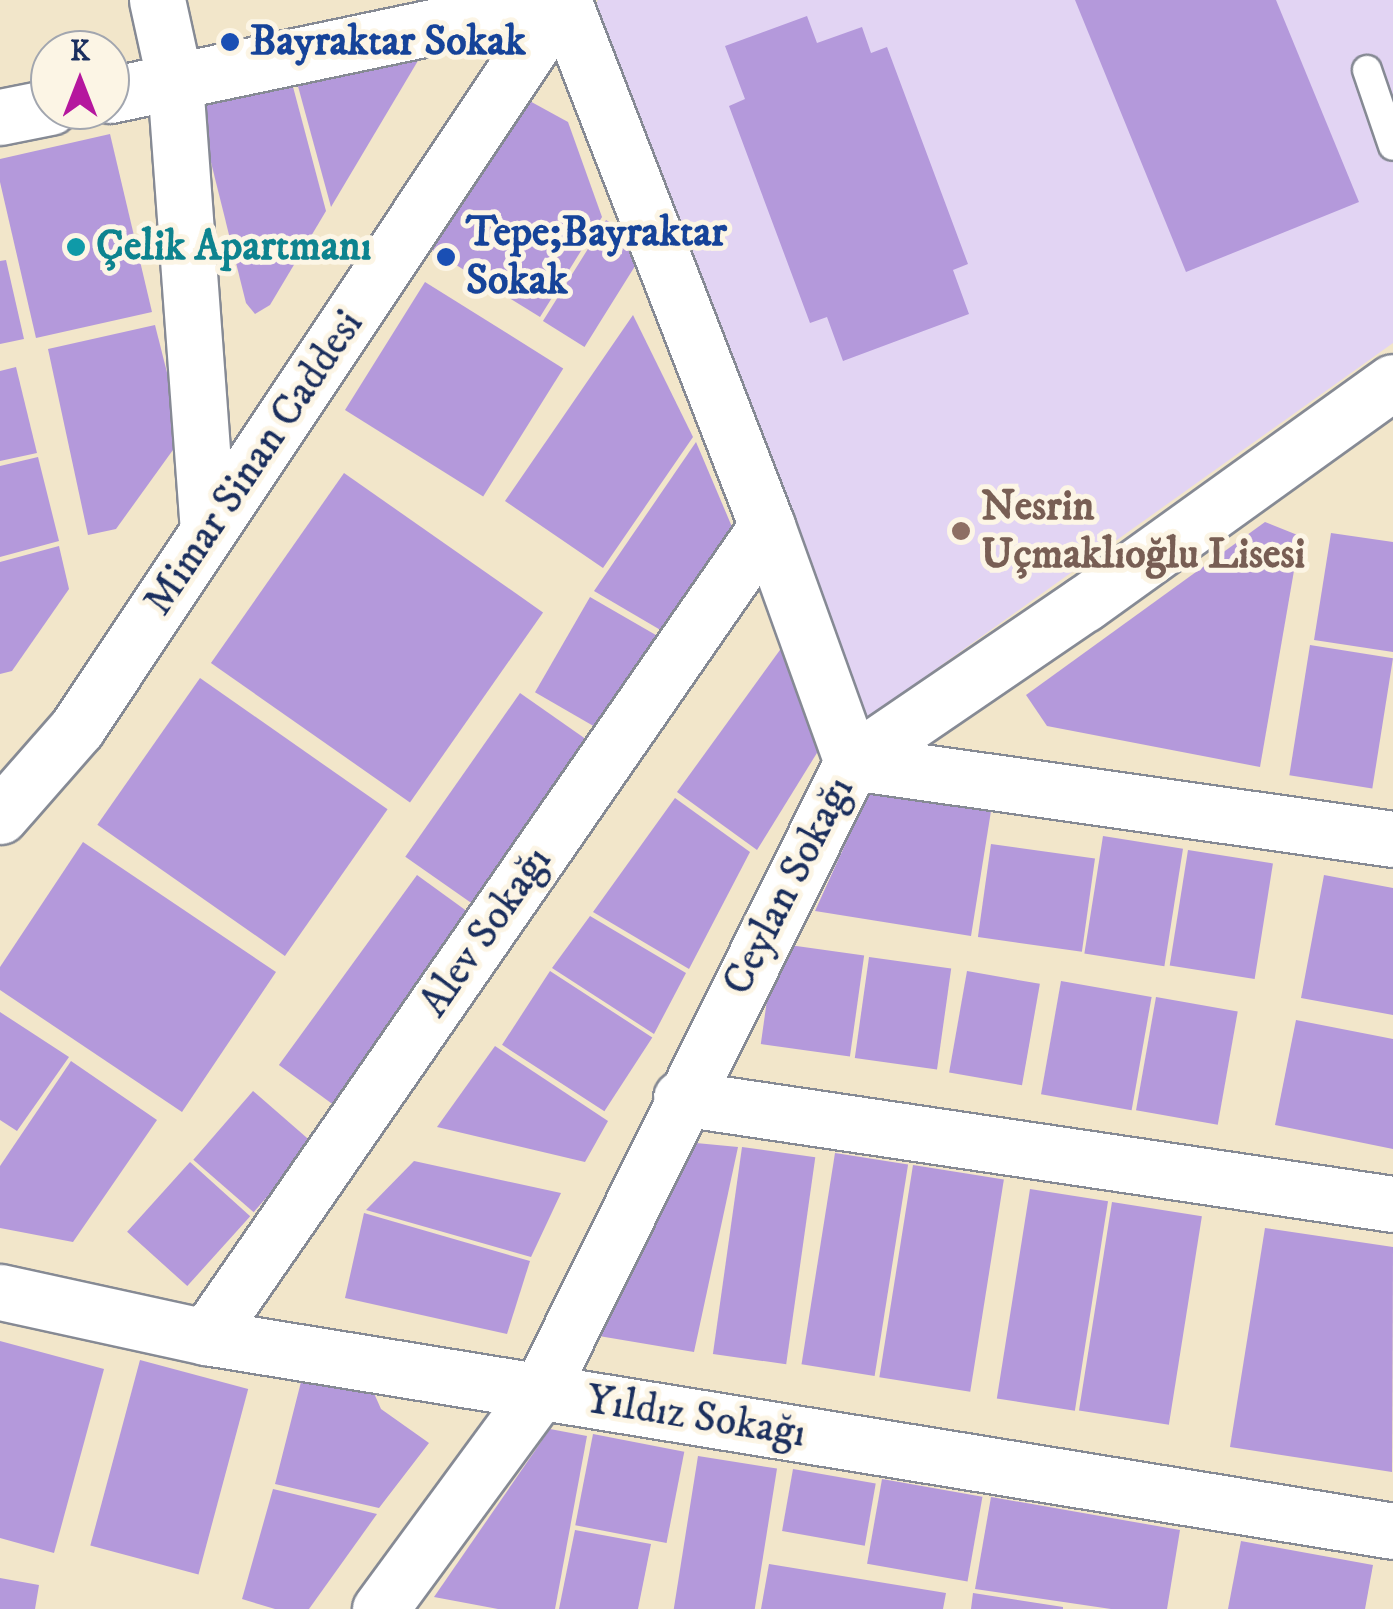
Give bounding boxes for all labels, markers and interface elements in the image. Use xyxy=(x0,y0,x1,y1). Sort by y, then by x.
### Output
place label: Bayraktar Sokak xyxy=(250,17,526,67)
north arrow xyxy=(30,30,130,130)
marker: Bayraktar Sokak xyxy=(219,31,241,53)
text: K xyxy=(70,34,90,69)
place label: Tepe;Bayraktar Sokak xyxy=(466,208,727,306)
place label: Çelik Apartmanı xyxy=(96,222,372,272)
marker: Çelik Apartmanı xyxy=(65,236,87,258)
marker: Tepe;Bayraktar Sokak xyxy=(435,246,457,268)
street label: Mimar Sinan Caddesi xyxy=(133,301,375,625)
place label: Nesrin Uçmaklıoğlu Lisesi xyxy=(981,482,1305,580)
marker: Nesrin Uçmaklıoğlu Lisesi xyxy=(950,520,972,542)
street label: Ceylan Sokağı xyxy=(712,768,866,1004)
street label: Alev Sokağı xyxy=(409,837,563,1027)
street label: Yıldız Sokağı xyxy=(583,1375,809,1459)

